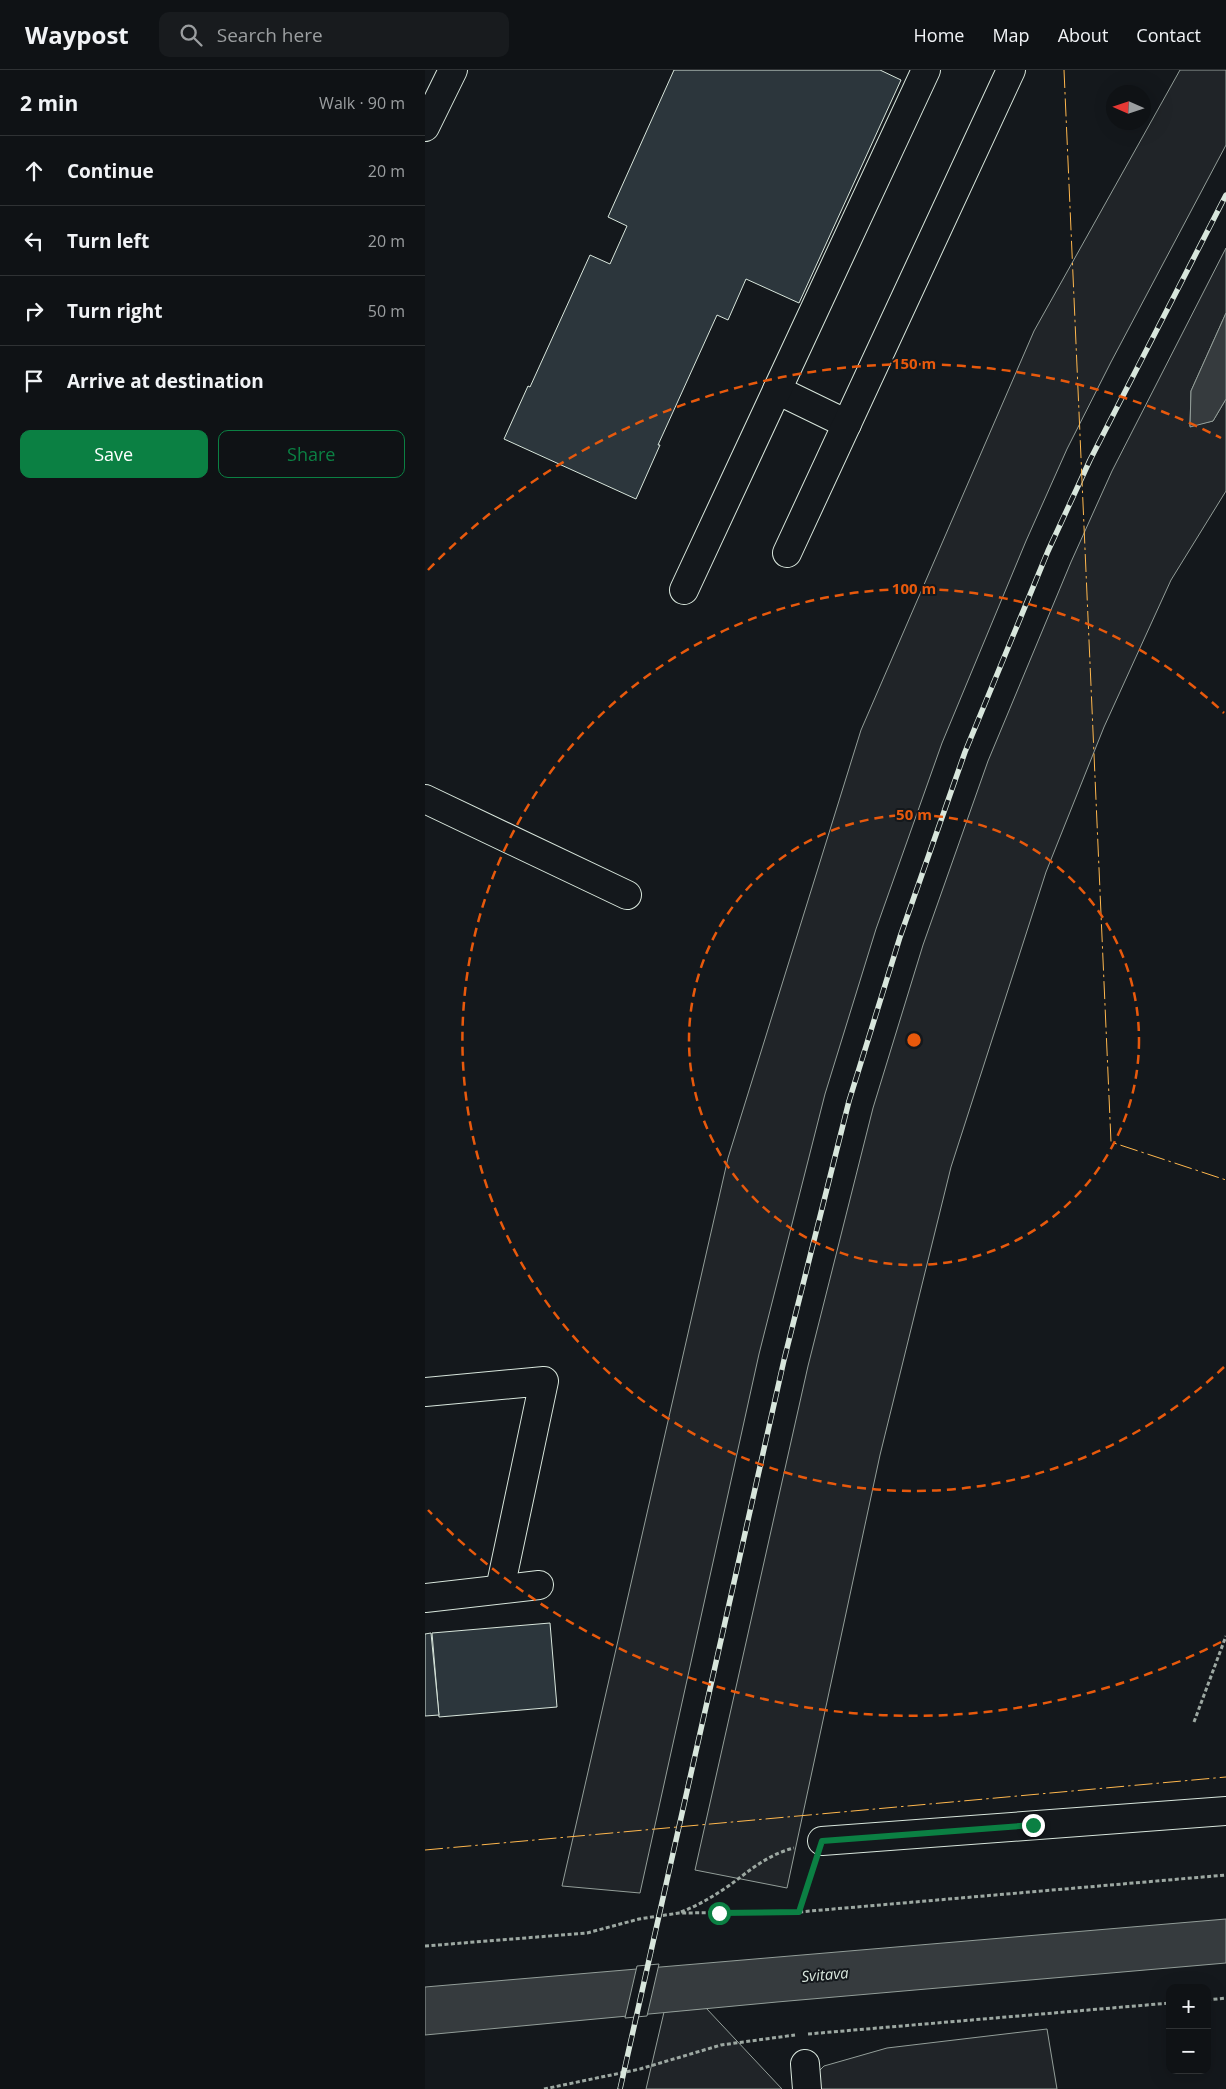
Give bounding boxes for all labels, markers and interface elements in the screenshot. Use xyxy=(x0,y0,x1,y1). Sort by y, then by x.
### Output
search box xyxy=(159,12,509,57)
text: Waypost xyxy=(25,18,129,51)
icon: search xyxy=(177,21,205,49)
text: Search here xyxy=(217,22,323,48)
text: Home xyxy=(914,23,964,47)
text: Map xyxy=(992,23,1030,47)
text: About xyxy=(1058,23,1108,47)
text: Contact xyxy=(1136,23,1201,47)
north arrow xyxy=(1106,85,1151,130)
text: 2 min xyxy=(20,89,78,117)
text: Walk · 90 m xyxy=(319,92,405,114)
icon: ahead xyxy=(20,157,48,185)
text: Continue xyxy=(67,158,154,184)
text: 20 m xyxy=(368,160,405,182)
icon: left xyxy=(20,227,48,255)
text: Turn left xyxy=(67,228,149,254)
text: 20 m xyxy=(368,230,405,252)
icon: right xyxy=(20,297,48,325)
text: Turn right xyxy=(67,298,162,324)
text: 50 m xyxy=(368,300,405,322)
text: 150 m xyxy=(892,353,936,373)
icon: arrive xyxy=(20,367,48,395)
text: Arrive at destination xyxy=(67,368,264,394)
button: Save xyxy=(20,430,208,478)
button: Share xyxy=(218,430,405,478)
text: 100 m xyxy=(892,578,936,598)
text: 50 m xyxy=(896,804,932,824)
centre of rings xyxy=(905,1031,923,1049)
route end xyxy=(1022,1814,1045,1837)
route start xyxy=(708,1902,731,1925)
water label: Svitava xyxy=(801,1962,850,1986)
map controls xyxy=(1166,1984,1211,2074)
button: + xyxy=(1166,1984,1211,2029)
button: − xyxy=(1166,2029,1211,2074)

